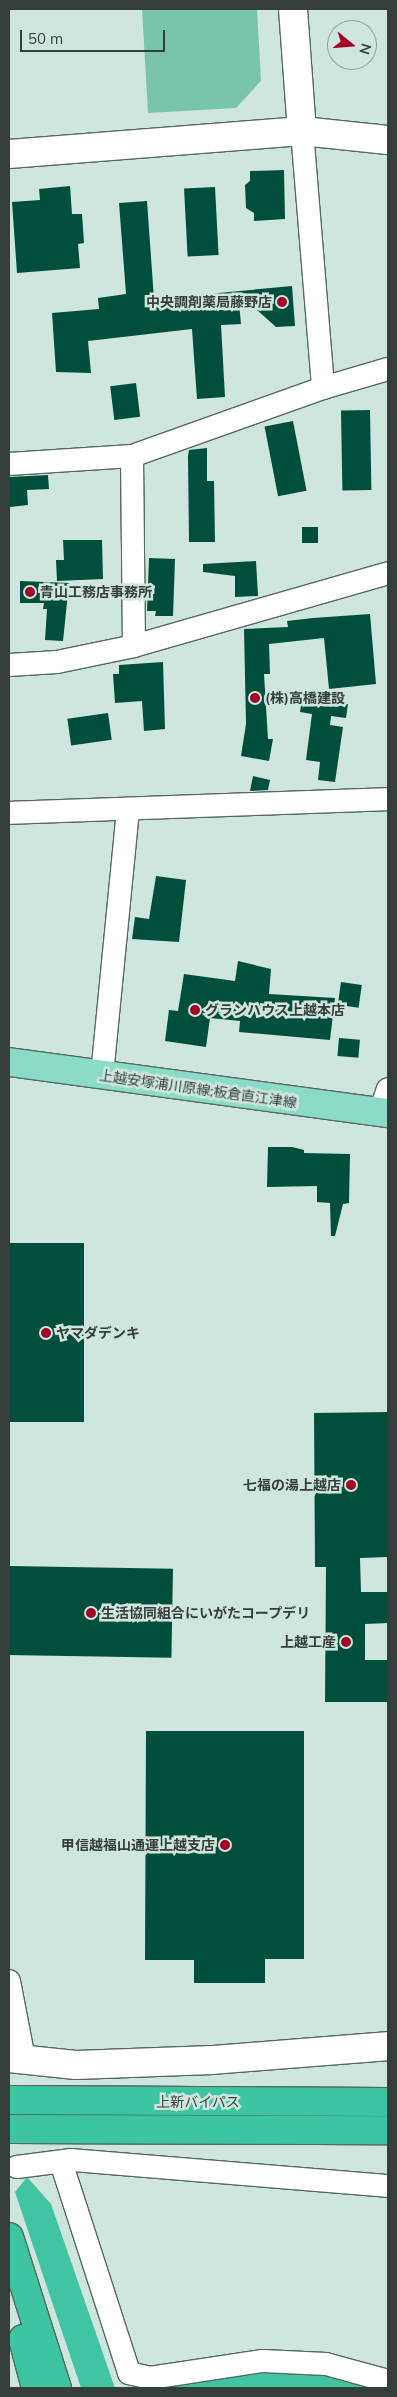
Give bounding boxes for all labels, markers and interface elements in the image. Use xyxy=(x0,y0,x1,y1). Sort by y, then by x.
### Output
scale bar xyxy=(22,20,168,52)
north arrow xyxy=(327,20,377,70)
text: 50 m xyxy=(28,29,63,48)
text: N xyxy=(355,41,376,57)
place label: 中央調剤薬局藤野店 xyxy=(146,294,272,310)
marker: 中央調剤薬局藤野店 xyxy=(276,296,288,308)
place label: 青山工務店事務所 xyxy=(40,584,152,600)
marker: 青山工務店事務所 xyxy=(24,586,36,598)
place label: (株)高橋建設 xyxy=(265,690,345,706)
marker: (株)高橋建設 xyxy=(249,692,261,704)
place label: グランハウス上越本店 xyxy=(205,1002,345,1018)
marker: グランハウス上越本店 xyxy=(189,1004,201,1016)
street label: 上越安塚浦川原線;板倉直江津線 xyxy=(98,1067,298,1111)
place label: ヤマダデンキ xyxy=(56,1325,140,1341)
marker: ヤマダデンキ xyxy=(40,1327,52,1339)
place label: 七福の湯上越店 xyxy=(243,1477,341,1493)
marker: 七福の湯上越店 xyxy=(345,1479,357,1491)
place label: 生活協同組合にいがたコープデリ xyxy=(101,1605,311,1621)
marker: 生活協同組合にいがたコープデリ xyxy=(85,1607,97,1619)
place label: 上越工産 xyxy=(280,1634,336,1650)
marker: 上越工産 xyxy=(340,1636,352,1648)
place label: 甲信越福山通運上越支店 xyxy=(61,1837,215,1853)
marker: 甲信越福山通運上越支店 xyxy=(219,1839,231,1851)
street label: 上新バイパス xyxy=(156,2094,240,2110)

